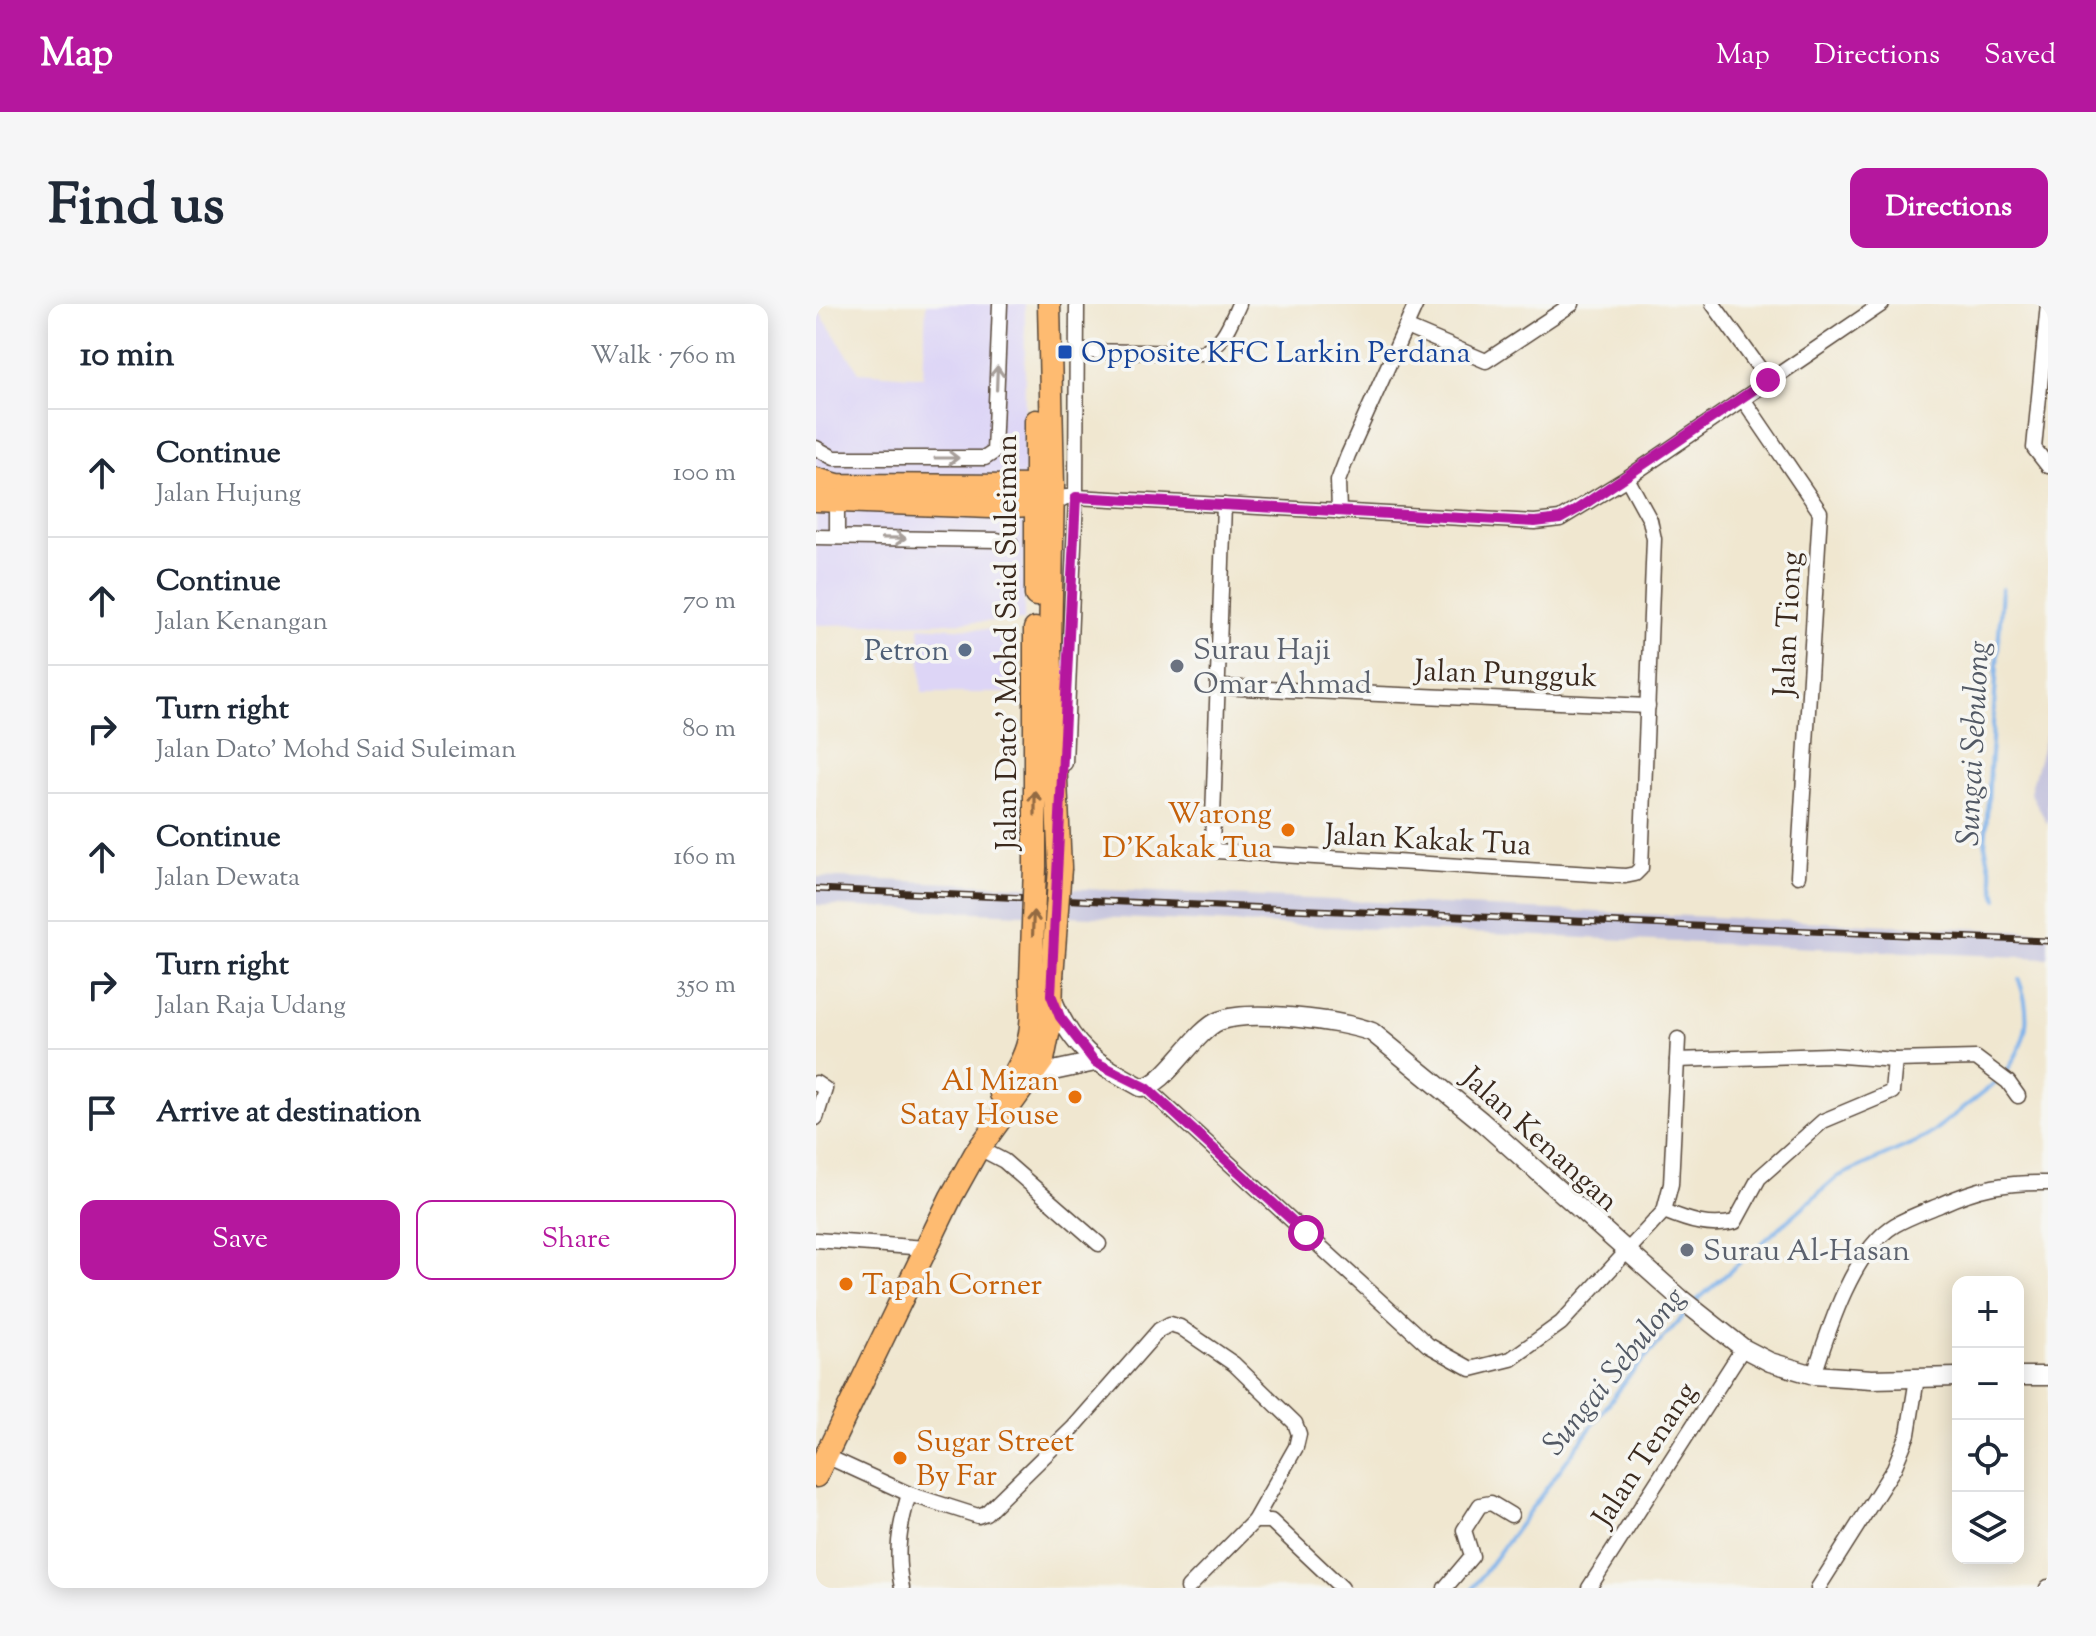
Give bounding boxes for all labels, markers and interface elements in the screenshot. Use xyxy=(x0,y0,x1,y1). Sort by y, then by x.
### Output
text: Map xyxy=(40,29,113,83)
text: Map xyxy=(1716,36,1770,76)
text: Directions xyxy=(1814,36,1940,76)
text: Saved xyxy=(1984,36,2056,76)
text: Find us xyxy=(48,168,224,249)
button: Directions xyxy=(1850,168,2048,248)
text: 10 min xyxy=(80,332,174,381)
place label: Opposite KFC Larkin Perdana xyxy=(1081,333,1471,376)
text: Walk · 760 m xyxy=(591,338,736,375)
marker: Opposite KFC Larkin Perdana xyxy=(1056,343,1074,361)
route end xyxy=(1750,362,1786,398)
one-way arrow xyxy=(990,365,1005,392)
text: Continue xyxy=(156,433,281,476)
street label: Jalan Dato' Mohd Said Suleiman xyxy=(987,434,1030,852)
one-way arrow xyxy=(933,450,960,466)
icon: ahead xyxy=(80,451,124,495)
text: 100 m xyxy=(673,455,736,492)
text: Jalan Hujung xyxy=(156,476,301,513)
one-way arrow xyxy=(880,530,907,546)
street label: Jalan Tiong xyxy=(1764,550,1815,700)
text: Continue xyxy=(156,561,281,604)
icon: ahead xyxy=(80,579,124,623)
text: 70 m xyxy=(683,583,736,620)
text: Jalan Kenangan xyxy=(156,604,328,641)
place label: Surau Haji Omar Ahmad xyxy=(1193,630,1372,707)
place label: Petron xyxy=(864,631,949,674)
water label: Sungai Sebulong xyxy=(1947,639,2003,847)
marker: Petron xyxy=(956,641,974,659)
street label: Jalan Pungguk xyxy=(1412,651,1598,700)
marker: Surau Haji Omar Ahmad xyxy=(1168,657,1186,675)
text: Turn right xyxy=(156,689,289,732)
icon: right xyxy=(80,707,124,751)
text: 80 m xyxy=(682,711,736,748)
text: Jalan Dato' Mohd Said Suleiman xyxy=(156,732,516,769)
one-way arrow xyxy=(1027,790,1043,817)
place label: Warong D’Kakak Tua xyxy=(1102,794,1272,871)
street label: Jalan Kakak Tua xyxy=(1321,815,1532,868)
text: Continue xyxy=(156,817,281,860)
marker: Warong D’Kakak Tua xyxy=(1279,821,1297,839)
icon: ahead xyxy=(80,835,124,879)
text: 160 m xyxy=(673,839,736,876)
text: Jalan Dewata xyxy=(156,860,300,897)
one-way arrow xyxy=(1025,910,1041,937)
text: Turn right xyxy=(156,945,289,988)
icon: right xyxy=(80,963,124,1007)
text: 350 m xyxy=(676,967,736,1004)
text: Jalan Raja Udang xyxy=(156,988,346,1025)
street label: Jalan Kenangan xyxy=(1450,1057,1628,1223)
place label: Al Mizan Satay House xyxy=(899,1061,1059,1138)
marker: Al Mizan Satay House xyxy=(1066,1088,1084,1106)
icon: arrive xyxy=(80,1091,124,1135)
text: Arrive at destination xyxy=(156,1092,421,1135)
button: Save xyxy=(80,1200,400,1280)
button: Share xyxy=(416,1200,736,1280)
route start xyxy=(1288,1215,1324,1251)
place label: Surau Al-Hasan xyxy=(1703,1231,1910,1274)
marker: Surau Al-Hasan xyxy=(1678,1241,1696,1259)
place label: Tapah Corner xyxy=(862,1265,1042,1308)
marker: Tapah Corner xyxy=(837,1275,855,1293)
map controls xyxy=(1952,1276,2024,1564)
button: + xyxy=(1952,1276,2024,1348)
water label: Sungai Sebulong xyxy=(1533,1277,1698,1466)
button: − xyxy=(1952,1348,2024,1420)
street label: Jalan Tenang xyxy=(1582,1374,1709,1538)
button: locate xyxy=(1952,1420,2024,1492)
place label: Sugar Street By Far xyxy=(916,1422,1074,1499)
marker: Sugar Street By Far xyxy=(891,1449,909,1467)
button: layers xyxy=(1952,1492,2024,1564)

